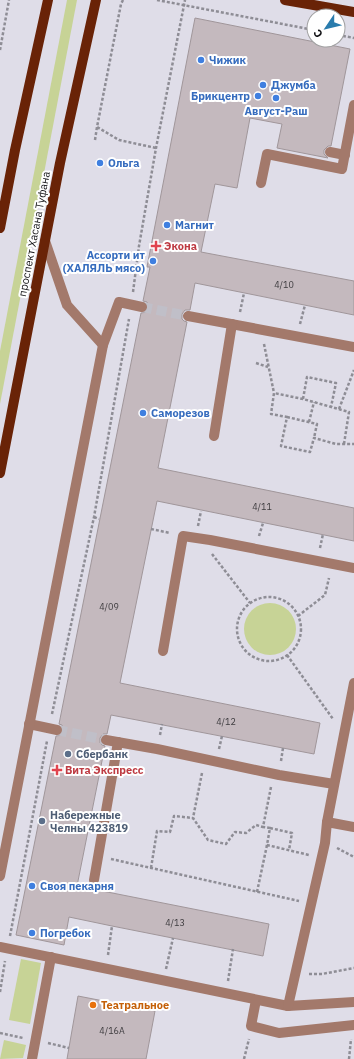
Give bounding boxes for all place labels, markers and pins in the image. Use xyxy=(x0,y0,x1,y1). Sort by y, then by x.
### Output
place label: Чижик xyxy=(209,53,246,67)
marker: Чижик xyxy=(196,55,206,65)
place label: Джумба xyxy=(271,78,316,92)
marker: Джумба xyxy=(258,80,268,90)
place label: Брикцентр xyxy=(191,89,250,103)
marker: Брикцентр xyxy=(253,91,263,101)
marker: Август-Раш xyxy=(271,93,281,103)
place label: Август-Раш xyxy=(245,104,307,118)
place label: Ольга xyxy=(108,156,140,170)
marker: Ольга xyxy=(95,158,105,168)
place label: Магнит xyxy=(175,218,215,232)
marker: Магнит xyxy=(162,220,172,230)
place label: Экона xyxy=(164,239,197,253)
marker: Экона xyxy=(151,241,161,251)
place label: Ассорти ит (ХАЛЯЛЬ мясо) xyxy=(63,248,146,275)
marker: Ассорти ит (ХАЛЯЛЬ мясо) xyxy=(148,256,158,266)
place label: Саморезов xyxy=(151,406,210,420)
marker: Саморезов xyxy=(138,408,148,418)
place label: Сбербанк xyxy=(76,747,128,761)
marker: Сбербанк xyxy=(63,749,73,759)
place label: Вита Экспресс xyxy=(65,763,144,777)
marker: Вита Экспресс xyxy=(52,765,62,775)
place label: Набережные Челны 423819 xyxy=(50,808,129,835)
marker: Набережные Челны 423819 xyxy=(37,816,47,826)
place label: Своя пекарня xyxy=(40,879,114,893)
marker: Своя пекарня xyxy=(27,881,37,891)
place label: Погребок xyxy=(40,926,91,940)
marker: Погребок xyxy=(27,928,37,938)
place label: Театральное xyxy=(101,998,169,1012)
marker: Театральное xyxy=(88,1000,98,1010)

